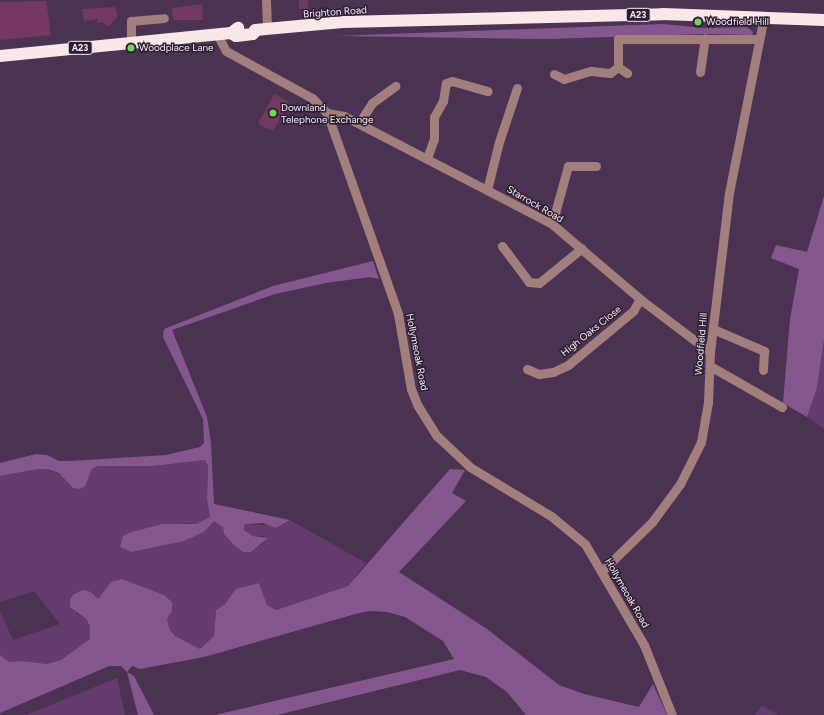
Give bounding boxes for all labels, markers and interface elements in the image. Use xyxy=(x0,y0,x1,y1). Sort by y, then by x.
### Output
street label: Brighton Road xyxy=(303,4,367,20)
road number: A23 xyxy=(625,8,651,22)
place label: Woodfield Hill xyxy=(706,16,769,28)
marker: Woodfield Hill xyxy=(693,17,703,27)
road number: A23 xyxy=(67,41,93,55)
place label: Woodplace Lane xyxy=(139,42,214,54)
marker: Woodplace Lane xyxy=(126,43,136,53)
place label: Downland Telephone Exchange xyxy=(281,101,373,124)
marker: Downland Telephone Exchange xyxy=(268,108,278,118)
street label: Starrock Road xyxy=(505,183,565,225)
street label: High Oaks Close xyxy=(559,303,623,359)
street label: Hollymeoak Road xyxy=(404,312,430,392)
street label: Woodfield Hill xyxy=(692,312,710,376)
street label: Hollymeoak Road xyxy=(602,556,652,630)

